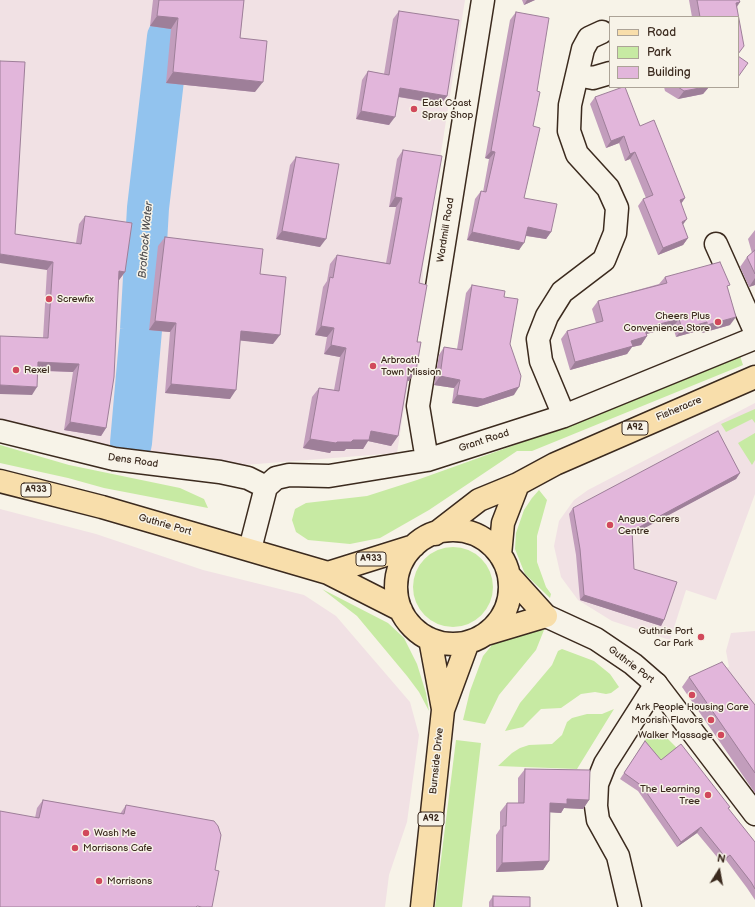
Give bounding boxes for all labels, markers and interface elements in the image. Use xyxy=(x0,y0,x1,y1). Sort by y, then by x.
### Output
legend xyxy=(609,16,739,88)
text: Road xyxy=(647,25,676,40)
text: Park xyxy=(647,45,671,60)
text: Building xyxy=(647,65,691,80)
place label: East Coast Spray Shop xyxy=(422,97,473,120)
marker: East Coast Spray Shop xyxy=(409,104,419,114)
street label: Wardmill Road xyxy=(435,197,457,263)
water label: Brothock Water xyxy=(136,201,156,279)
place label: Screwfix xyxy=(57,293,94,305)
marker: Screwfix xyxy=(44,294,54,304)
place label: Cheers Plus Convenience Store xyxy=(624,310,710,334)
marker: Cheers Plus Convenience Store xyxy=(713,317,723,327)
place label: Arbroath Town Mission xyxy=(381,354,441,378)
marker: Arbroath Town Mission xyxy=(368,361,378,371)
place label: Rexel xyxy=(24,364,49,376)
marker: Rexel xyxy=(11,365,21,375)
street label: Fisheracre xyxy=(654,394,704,424)
road number: A92 xyxy=(622,421,648,435)
street label: Grant Road xyxy=(457,427,511,455)
street label: Dens Road xyxy=(107,452,159,470)
road number: A933 xyxy=(21,483,51,497)
street label: Guthrie Port xyxy=(137,512,193,538)
place label: Angus Carers Centre xyxy=(618,513,679,536)
marker: Angus Carers Centre xyxy=(605,520,615,530)
road number: A933 xyxy=(356,552,386,566)
place label: Guthrie Port Car Park xyxy=(638,625,693,648)
marker: Guthrie Port Car Park xyxy=(696,632,706,642)
street label: Guthrie Port xyxy=(606,644,656,686)
marker: Ark People Housing Care xyxy=(687,690,697,700)
place label: Ark People Housing Care xyxy=(635,701,749,713)
place label: Moorish Flavors xyxy=(631,714,703,726)
marker: Moorish Flavors xyxy=(706,715,716,725)
street label: Burnside Drive xyxy=(428,727,446,795)
place label: Walker Massage xyxy=(638,729,713,741)
marker: Walker Massage xyxy=(716,730,726,740)
place label: The Learning Tree xyxy=(640,783,700,806)
marker: The Learning Tree xyxy=(703,790,713,800)
road number: A92 xyxy=(418,812,444,826)
place label: Wash Me xyxy=(94,827,136,839)
marker: Wash Me xyxy=(81,828,91,838)
place label: Morrisons Cafe xyxy=(83,842,152,854)
marker: Morrisons Cafe xyxy=(70,843,80,853)
north arrow xyxy=(699,851,739,891)
text: N xyxy=(716,852,727,866)
place label: Morrisons xyxy=(107,875,152,887)
marker: Morrisons xyxy=(94,876,104,886)

